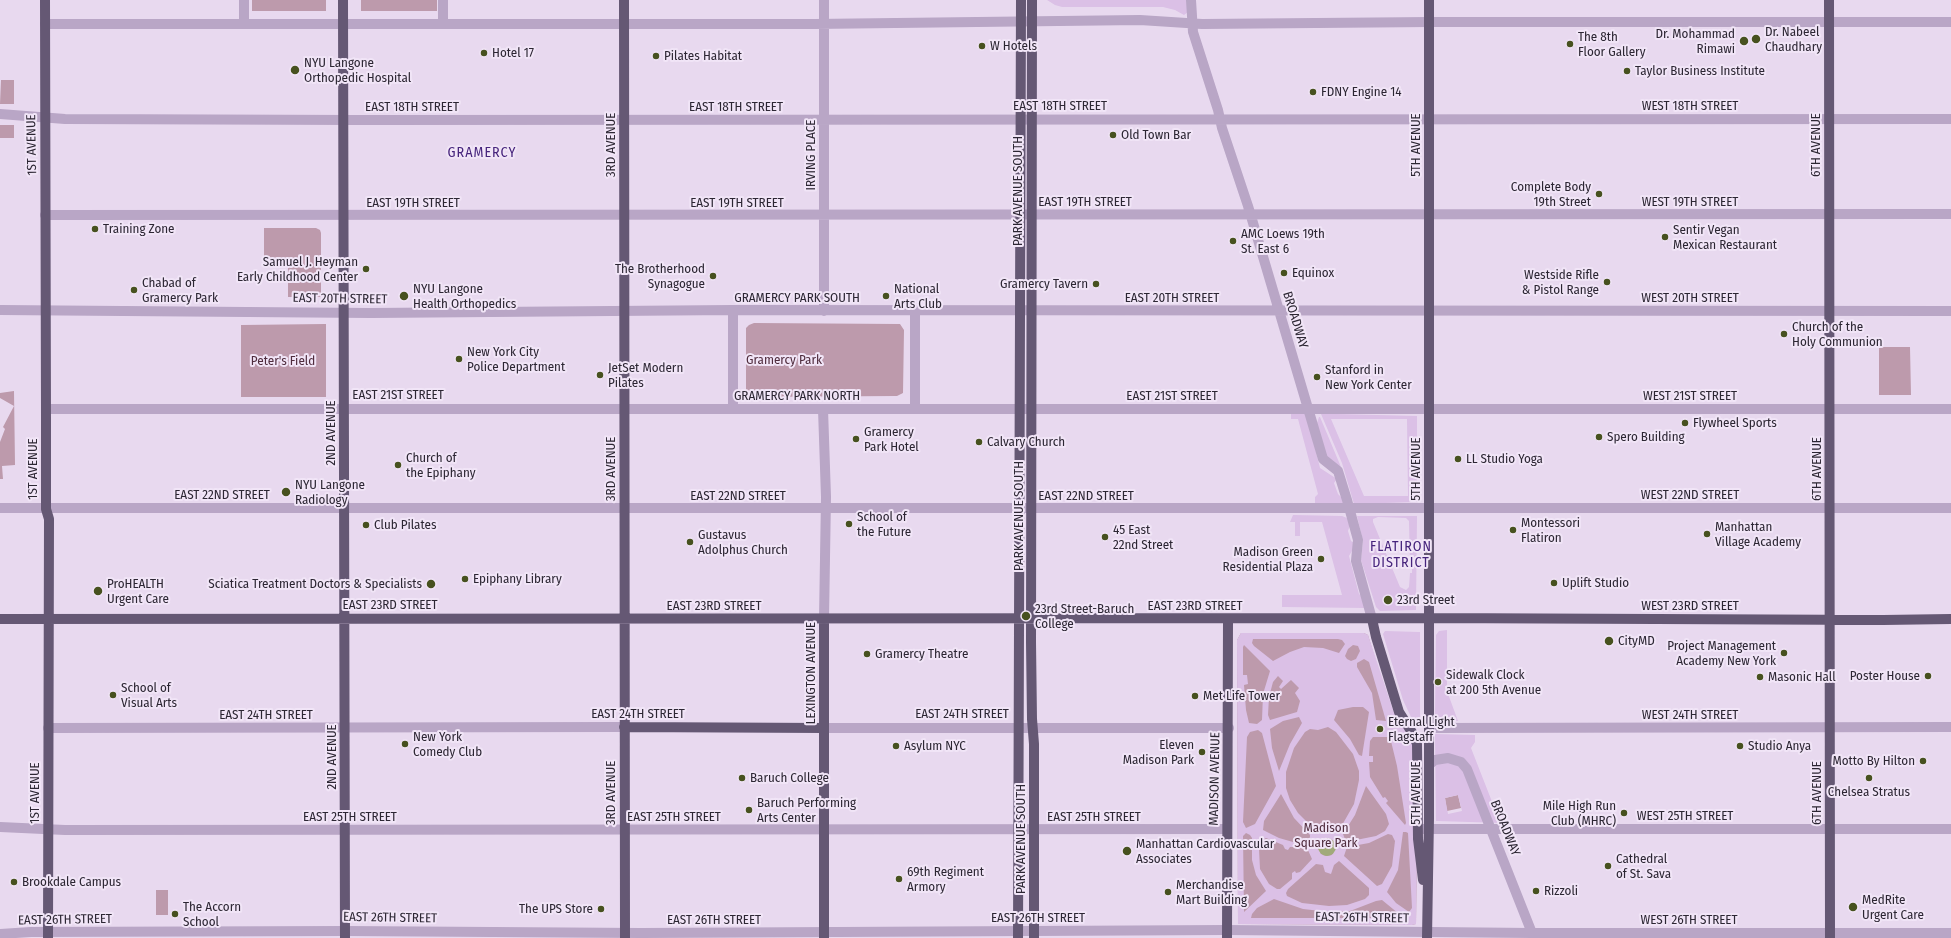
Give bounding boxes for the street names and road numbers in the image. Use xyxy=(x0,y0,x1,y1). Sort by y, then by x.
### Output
street label: EAST 18TH STREET xyxy=(1013,98,1107,114)
street label: WEST 18TH STREET xyxy=(1642,98,1738,114)
street label: EAST 18TH STREET xyxy=(365,99,459,115)
street label: EAST 18TH STREET xyxy=(689,99,783,115)
street label: 3RD AVENUE xyxy=(603,113,619,177)
street label: 5TH AVENUE xyxy=(1408,113,1424,177)
street label: 6TH AVENUE xyxy=(1808,113,1824,177)
street label: 1ST AVENUE xyxy=(24,114,40,176)
street label: IRVING PLACE xyxy=(803,120,819,190)
street label: PARK AVENUE SOUTH xyxy=(1010,136,1026,246)
street label: EAST 19TH STREET xyxy=(1038,194,1132,210)
street label: WEST 19TH STREET xyxy=(1642,194,1738,210)
street label: EAST 19TH STREET xyxy=(366,195,460,211)
street label: EAST 19TH STREET xyxy=(690,195,784,211)
street label: EAST 20TH STREET xyxy=(293,290,387,308)
street label: GRAMERCY PARK SOUTH xyxy=(734,290,860,306)
street label: EAST 20TH STREET xyxy=(1125,290,1219,306)
street label: BROADWAY xyxy=(1279,290,1311,350)
street label: WEST 20TH STREET xyxy=(1641,290,1739,306)
street label: EAST 21ST STREET xyxy=(352,387,444,403)
street label: GRAMERCY PARK NORTH xyxy=(734,388,860,404)
street label: EAST 21ST STREET xyxy=(1126,388,1218,404)
street label: WEST 21ST STREET xyxy=(1643,388,1737,404)
street label: 2ND AVENUE xyxy=(323,400,339,466)
street label: 3RD AVENUE xyxy=(603,437,619,501)
street label: 5TH AVENUE xyxy=(1408,437,1424,501)
street label: 6TH AVENUE xyxy=(1809,437,1825,501)
street label: 1ST AVENUE xyxy=(25,438,41,500)
street label: PARK AVENUE SOUTH xyxy=(1011,461,1027,571)
street label: EAST 22ND STREET xyxy=(174,487,270,503)
street label: WEST 22ND STREET xyxy=(1641,487,1739,503)
street label: EAST 22ND STREET xyxy=(690,488,786,504)
street label: EAST 22ND STREET xyxy=(1038,488,1134,504)
street label: EAST 23RD STREET xyxy=(343,597,437,613)
street label: EAST 23RD STREET xyxy=(667,598,761,614)
street label: EAST 23RD STREET xyxy=(1148,598,1242,614)
street label: WEST 23RD STREET xyxy=(1641,598,1739,614)
street label: LEXINGTON AVENUE xyxy=(803,622,819,724)
street label: EAST 24TH STREET xyxy=(591,706,685,722)
street label: EAST 24TH STREET xyxy=(915,706,1009,722)
street label: EAST 24TH STREET xyxy=(219,707,313,723)
street label: WEST 24TH STREET xyxy=(1642,707,1738,723)
street label: 2ND AVENUE xyxy=(324,724,340,790)
street label: MADISON AVENUE xyxy=(1206,732,1224,826)
street label: 3RD AVENUE xyxy=(603,761,619,825)
street label: 5TH AVENUE xyxy=(1408,761,1424,825)
street label: 6TH AVENUE xyxy=(1809,761,1825,825)
street label: 1ST AVENUE xyxy=(27,762,43,824)
street label: PARK AVENUE SOUTH xyxy=(1013,784,1029,894)
street label: BROADWAY xyxy=(1487,798,1523,858)
street label: WEST 25TH STREET xyxy=(1637,808,1733,824)
street label: EAST 25TH STREET xyxy=(303,809,397,825)
street label: EAST 25TH STREET xyxy=(627,809,721,825)
street label: EAST 25TH STREET xyxy=(1047,809,1141,825)
street label: EAST 26TH STREET xyxy=(343,909,437,927)
street label: EAST 26TH STREET xyxy=(1315,909,1409,927)
street label: EAST 26TH STREET xyxy=(991,910,1085,926)
street label: EAST 26TH STREET xyxy=(18,911,112,929)
street label: EAST 26TH STREET xyxy=(667,912,761,928)
street label: WEST 26TH STREET xyxy=(1641,912,1737,928)

